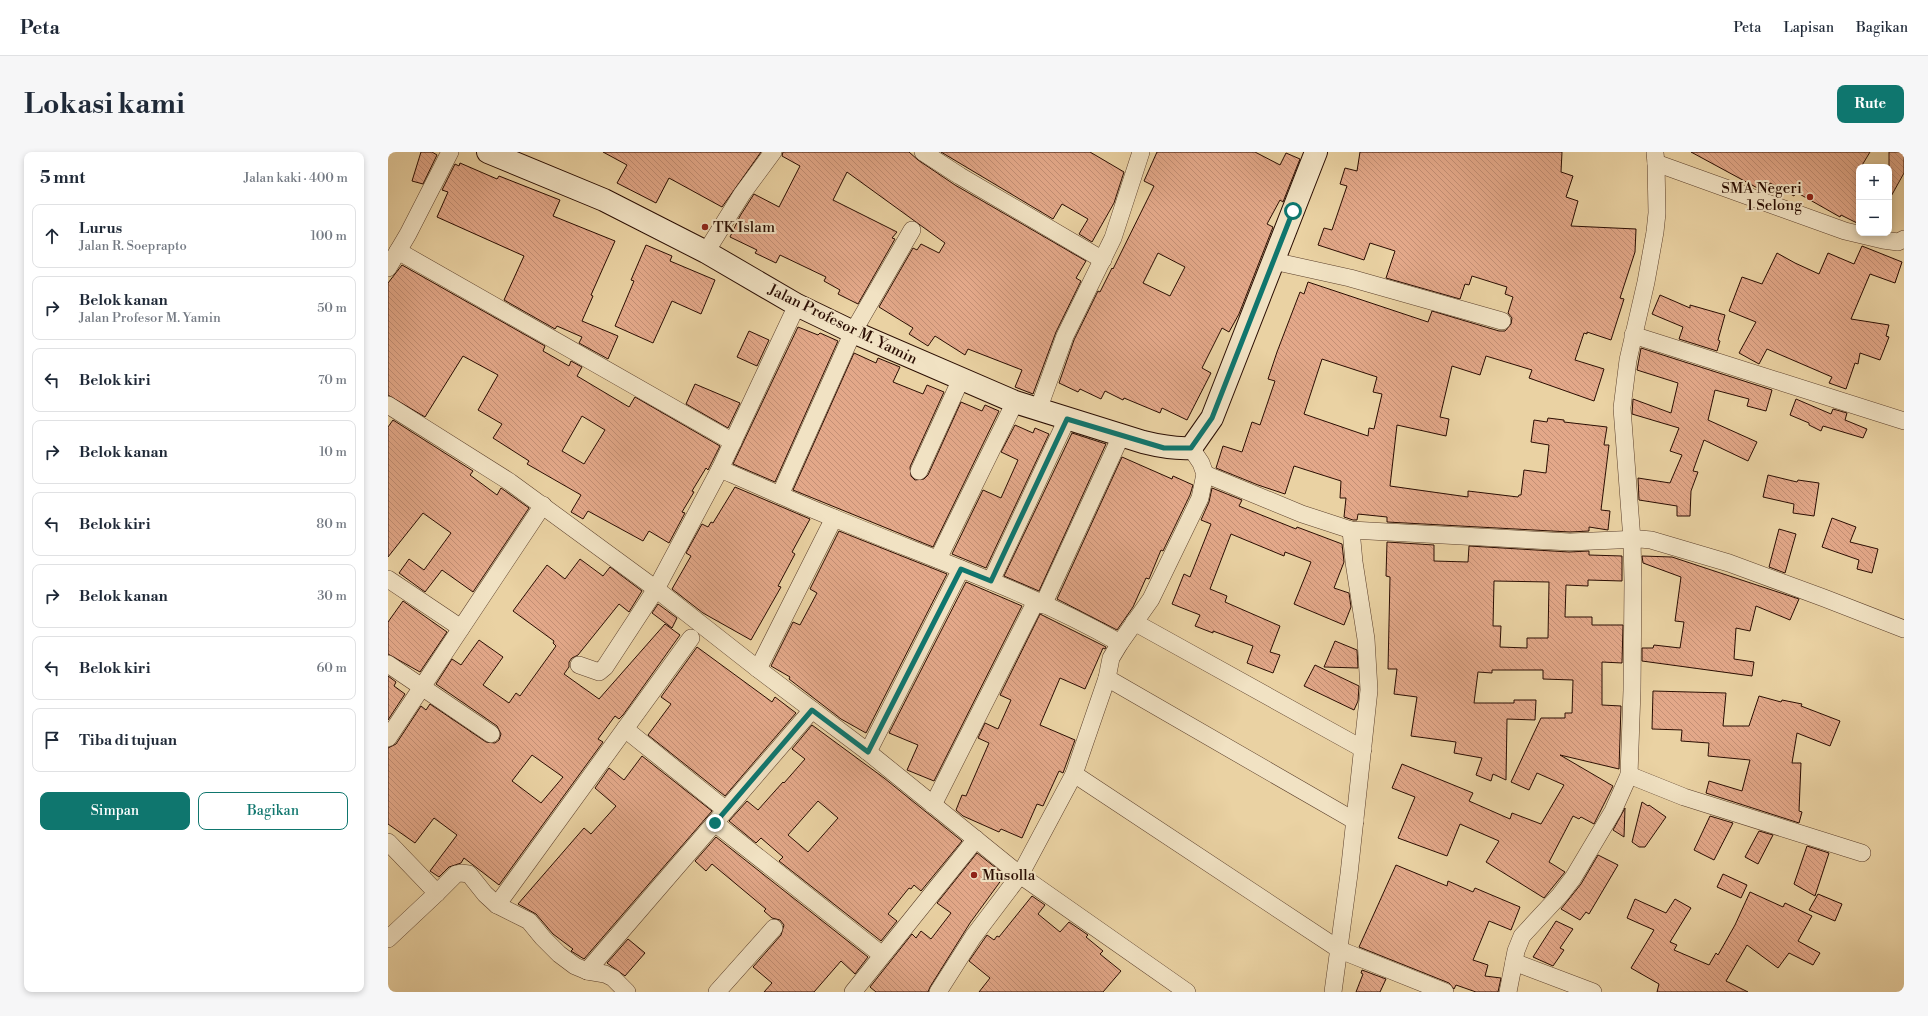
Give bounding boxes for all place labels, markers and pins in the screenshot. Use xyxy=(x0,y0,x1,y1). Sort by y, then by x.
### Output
place label: SMA Negeri 1 Selong xyxy=(1721,179,1802,215)
marker: SMA Negeri 1 Selong xyxy=(1805,192,1815,202)
place label: TK Islam xyxy=(713,218,775,237)
marker: TK Islam xyxy=(700,222,710,232)
place label: Musolla xyxy=(982,866,1036,885)
marker: Musolla xyxy=(969,870,979,880)

